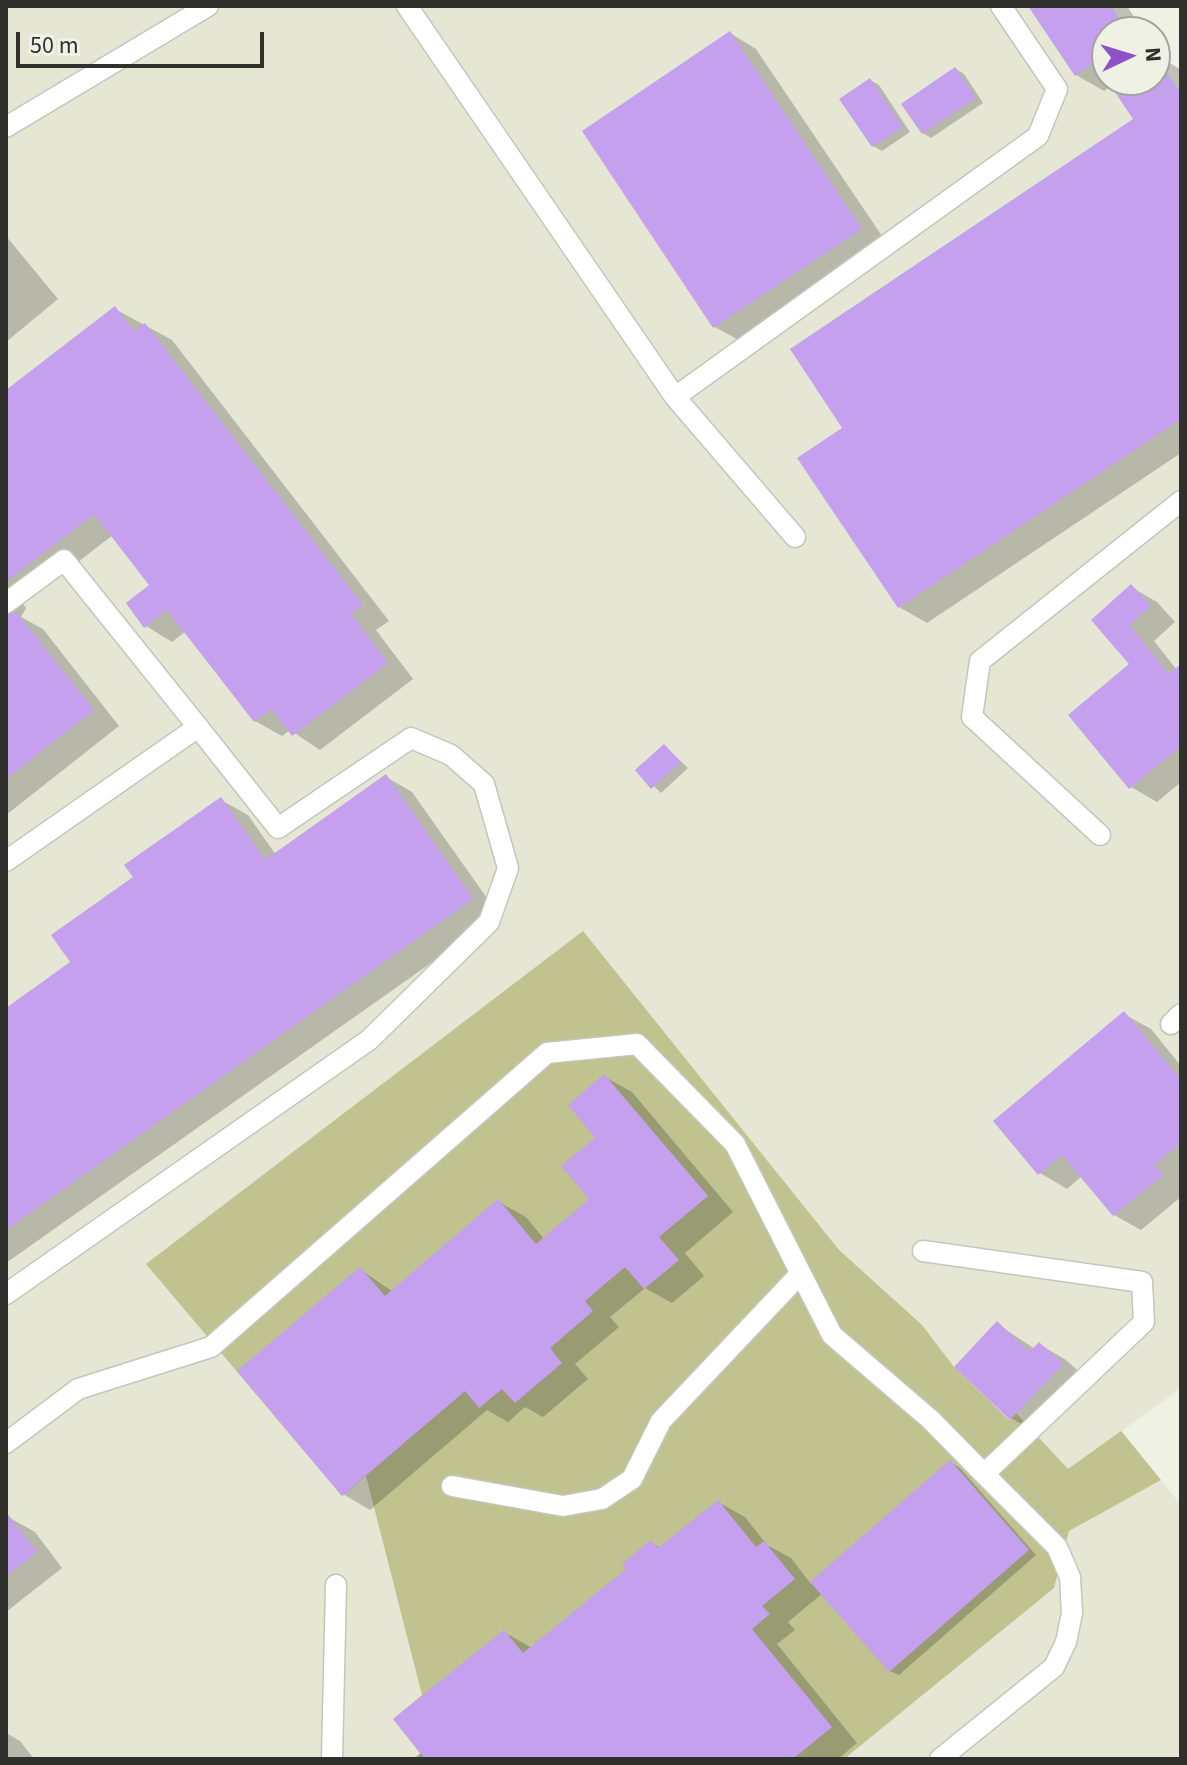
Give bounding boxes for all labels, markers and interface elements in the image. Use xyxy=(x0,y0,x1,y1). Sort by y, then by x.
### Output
scale bar xyxy=(20,16,268,66)
north arrow xyxy=(1091,16,1171,96)
text: 50 m xyxy=(30,28,79,63)
text: N xyxy=(1136,46,1169,63)

